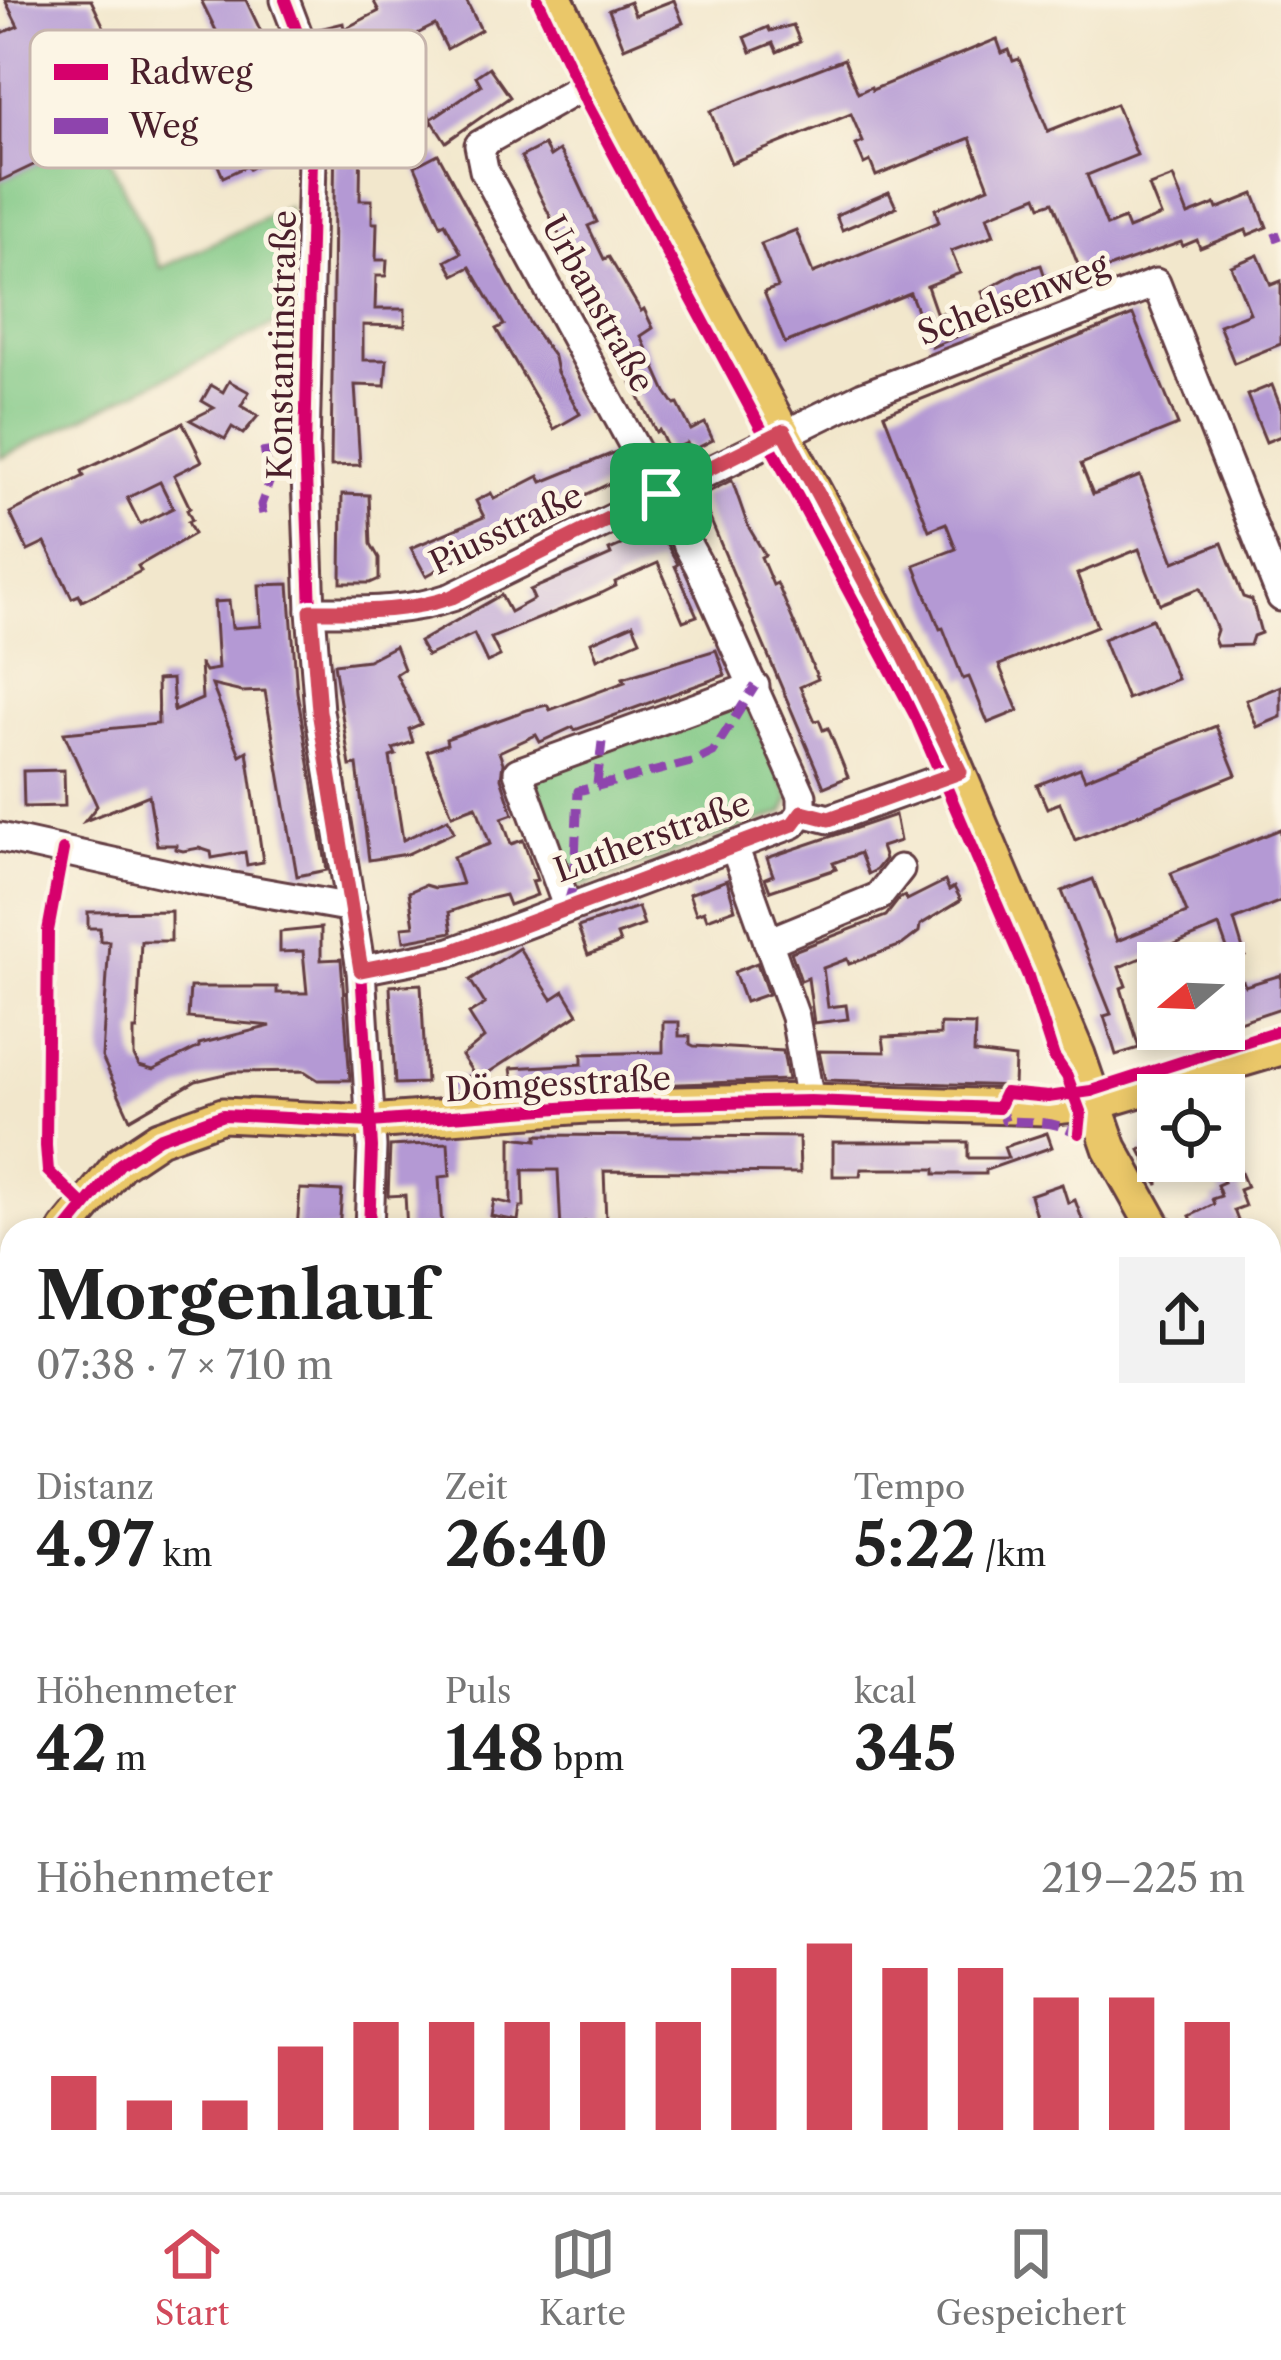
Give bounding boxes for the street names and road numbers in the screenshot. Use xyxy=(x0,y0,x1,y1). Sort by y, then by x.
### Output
street label: Urbanstraße xyxy=(533,209,663,399)
street label: Konstantinstraße xyxy=(259,210,305,480)
street label: Schelsenweg xyxy=(912,244,1115,354)
street label: Piusstraße xyxy=(423,474,589,584)
street label: Lutherstraße xyxy=(549,783,755,891)
street label: Dömgesstraße xyxy=(444,1058,672,1110)

